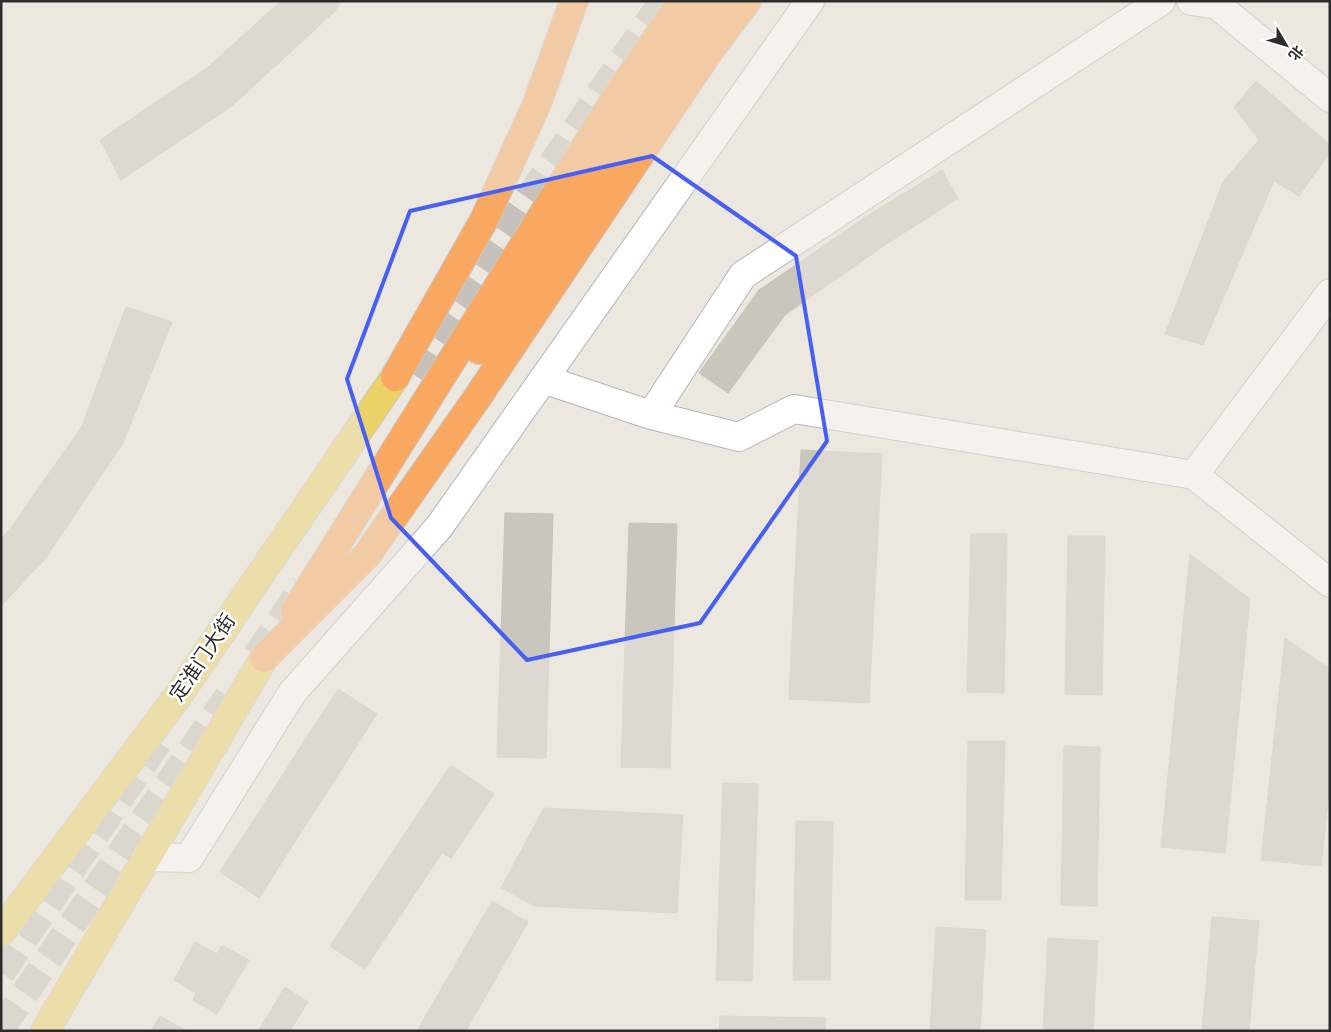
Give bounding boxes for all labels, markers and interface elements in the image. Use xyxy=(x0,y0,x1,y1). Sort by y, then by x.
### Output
north arrow xyxy=(1261,20,1311,70)
text: 北 xyxy=(1286,43,1306,63)
street label: 定淮门大街 xyxy=(166,610,239,705)

